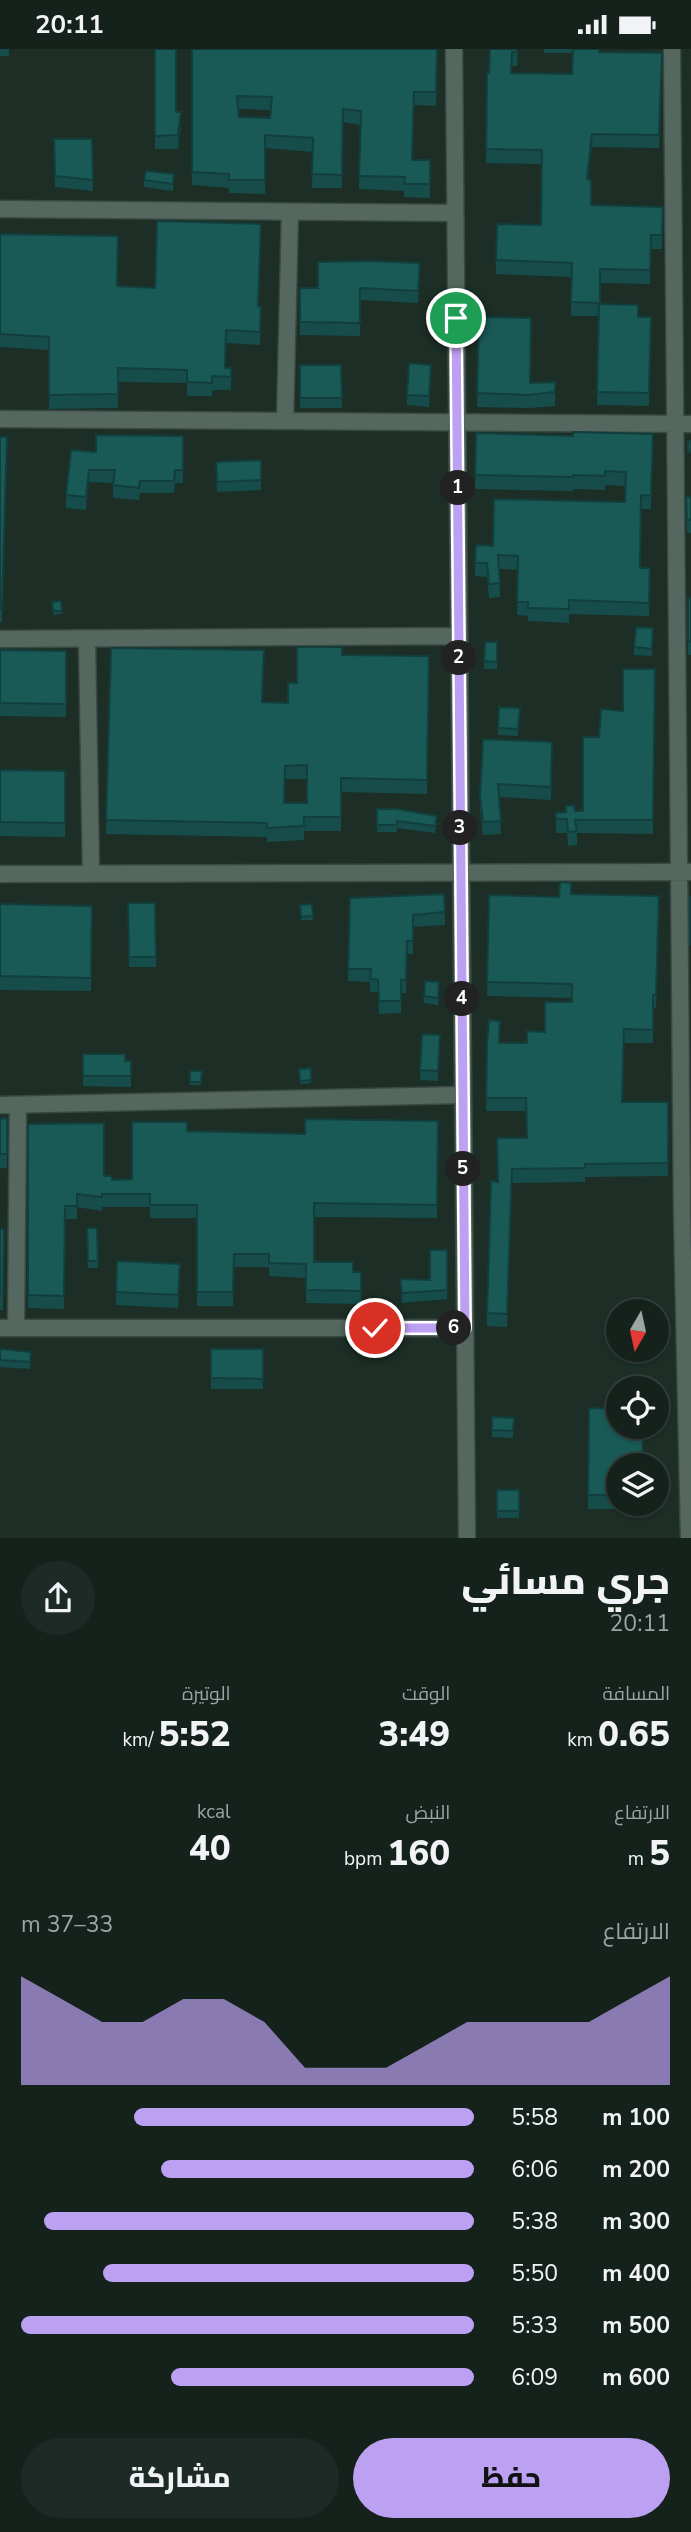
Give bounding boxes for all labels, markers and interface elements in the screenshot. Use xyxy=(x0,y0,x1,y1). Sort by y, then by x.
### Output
text: 20:11 xyxy=(35,7,104,42)
pin xyxy=(426,288,486,348)
icon: arrive xyxy=(437,299,475,337)
pin: 1 xyxy=(440,471,476,506)
text: 1 xyxy=(452,474,463,500)
pin: 2 xyxy=(442,641,476,675)
text: 2 xyxy=(453,644,464,670)
pin: 3 xyxy=(442,811,477,845)
text: 3 xyxy=(454,814,465,840)
pin: 4 xyxy=(444,981,480,1017)
text: 4 xyxy=(456,985,467,1011)
pin: 5 xyxy=(446,1151,480,1187)
text: 5 xyxy=(457,1155,468,1181)
pin xyxy=(345,1298,405,1358)
north arrow xyxy=(606,1299,668,1361)
map controls xyxy=(606,1299,669,1516)
icon: check xyxy=(356,1309,394,1347)
pin: 6 xyxy=(436,1311,472,1345)
text: 6 xyxy=(448,1314,459,1340)
button: locate xyxy=(606,1376,669,1439)
button: layers xyxy=(606,1453,669,1516)
text: جري مسائي xyxy=(462,1556,670,1607)
button: share xyxy=(21,1561,95,1635)
text: 20:11 xyxy=(610,1608,670,1639)
text: الوتيرة xyxy=(182,1681,231,1707)
text: الوقت xyxy=(402,1681,450,1707)
text: المسافة xyxy=(602,1681,670,1707)
text: 5:52 xyxy=(159,1711,231,1758)
text: 3:49 xyxy=(378,1711,450,1758)
text: 0.65 xyxy=(598,1711,670,1758)
text: /km xyxy=(123,1727,159,1753)
text: km xyxy=(567,1727,598,1753)
text: kcal xyxy=(197,1799,231,1825)
text: النبض xyxy=(406,1800,450,1826)
text: الارتفاع xyxy=(614,1800,670,1826)
text: 40 xyxy=(189,1825,231,1872)
text: 160 xyxy=(387,1830,450,1877)
text: 5 xyxy=(649,1830,670,1877)
text: bpm xyxy=(344,1846,387,1872)
text: m xyxy=(628,1846,649,1872)
text: 33–37 m xyxy=(21,1909,113,1940)
text: الارتفاع xyxy=(603,1916,670,1947)
text: 5:58 xyxy=(511,2102,558,2133)
text: 100 m xyxy=(602,2102,670,2133)
text: 6:06 xyxy=(511,2154,558,2185)
text: 200 m xyxy=(602,2154,670,2185)
text: 5:38 xyxy=(511,2206,558,2237)
text: 300 m xyxy=(602,2206,670,2237)
text: 5:50 xyxy=(511,2258,558,2289)
text: 400 m xyxy=(602,2258,670,2289)
text: 5:33 xyxy=(511,2310,558,2341)
text: 500 m xyxy=(602,2310,670,2341)
text: 6:09 xyxy=(511,2362,558,2393)
text: 600 m xyxy=(602,2362,670,2393)
button: مشاركة xyxy=(21,2438,339,2518)
button: حفظ xyxy=(353,2438,670,2518)

